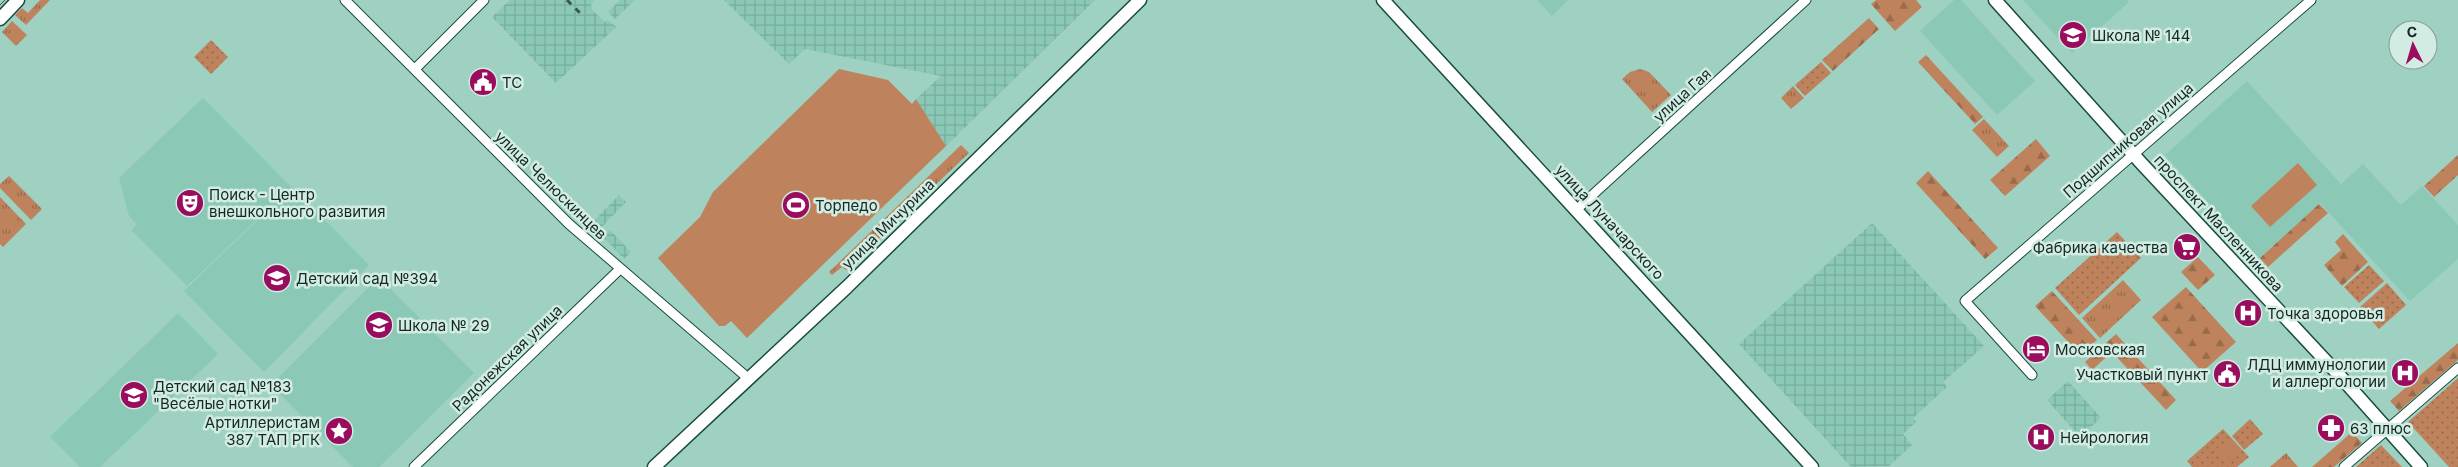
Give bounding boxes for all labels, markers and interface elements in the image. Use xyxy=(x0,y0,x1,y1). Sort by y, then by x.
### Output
school or university icon: Школа № 144 xyxy=(2058,20,2088,50)
north arrow xyxy=(2388,20,2438,70)
text: С xyxy=(2406,23,2418,40)
place label: Школа № 144 xyxy=(2092,26,2191,45)
street label: улица Гая xyxy=(1649,64,1715,126)
public building icon: ТС xyxy=(468,67,498,97)
place label: ТС xyxy=(502,73,522,92)
street label: Подшипниковая улица xyxy=(2059,78,2197,202)
street label: улица Челюскинцев xyxy=(491,127,611,243)
street label: проспект Масленникова xyxy=(2150,150,2288,296)
street label: улица Луначарского xyxy=(1552,160,1668,284)
street label: улица Мичурина xyxy=(838,175,938,273)
place label: Поиск - Центр внешкольного развития xyxy=(209,185,386,221)
theatre icon: Поиск - Центр внешкольного развития xyxy=(175,188,205,218)
sports icon: Торпедо xyxy=(781,190,811,220)
place label: Торпедо xyxy=(815,196,878,215)
supermarket icon: Фабрика качества xyxy=(2172,232,2202,262)
place label: Фабрика качества xyxy=(2033,238,2168,257)
school or university icon: Детский сад №394 xyxy=(262,263,292,293)
place label: Детский сад №394 xyxy=(296,269,438,288)
hospital icon: Точка здоровья xyxy=(2233,298,2263,328)
street label: Радонежская улица xyxy=(448,301,566,415)
place label: Точка здоровья xyxy=(2267,304,2383,323)
school or university icon: Школа № 29 xyxy=(364,310,394,340)
place label: Школа № 29 xyxy=(398,316,489,335)
hotel icon: Московская xyxy=(2021,334,2051,364)
place label: Московская xyxy=(2055,340,2145,359)
place label: ЛДЦ иммунологии и аллергологии xyxy=(2247,355,2386,391)
hospital icon: ЛДЦ иммунологии и аллергологии xyxy=(2390,358,2420,388)
public building icon: Участковый пункт xyxy=(2212,359,2242,389)
place label: Участковый пункт xyxy=(2076,365,2208,384)
place label: Детский сад №183 "Весёлые нотки" xyxy=(153,377,291,413)
school or university icon: Детский сад №183 "Весёлые нотки" xyxy=(119,380,149,410)
place label: Артиллеристам 387 ТАП РГК xyxy=(205,413,320,449)
pharmacy icon: 63 плюс xyxy=(2316,413,2346,443)
place icon: Артиллеристам 387 ТАП РГК xyxy=(324,416,354,446)
place label: 63 плюс xyxy=(2350,419,2411,438)
hospital icon: Нейрология xyxy=(2026,422,2056,452)
place label: Нейрология xyxy=(2060,428,2149,447)

